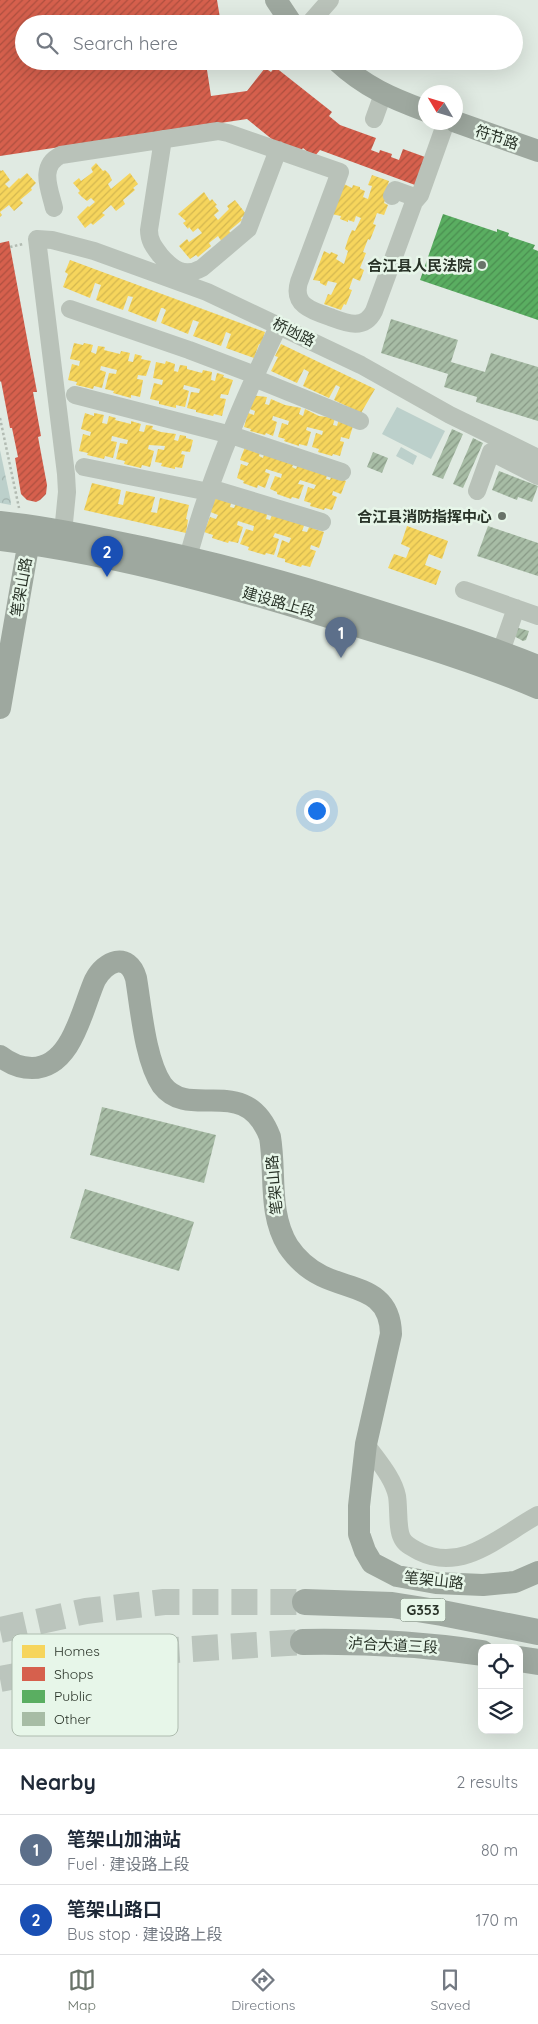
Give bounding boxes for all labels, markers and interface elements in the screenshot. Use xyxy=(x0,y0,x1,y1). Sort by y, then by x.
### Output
search box xyxy=(15,15,523,70)
icon: search xyxy=(33,29,61,57)
text: Search here xyxy=(73,31,178,55)
north arrow xyxy=(418,85,463,130)
street label: 符节路 xyxy=(473,121,521,153)
place label: 合江县人民法院 xyxy=(367,256,472,275)
marker: 合江县人民法院 xyxy=(476,259,488,271)
street label: 桥凼路 xyxy=(270,314,318,350)
place label: 合江县消防指挥中心 xyxy=(357,507,492,526)
marker: 合江县消防指挥中心 xyxy=(496,510,508,522)
pin: 2 xyxy=(91,536,123,577)
street label: 笔架山路 xyxy=(6,556,36,618)
street label: 建设路上段 xyxy=(240,583,318,621)
pin: 1 xyxy=(325,617,357,658)
your location xyxy=(304,798,330,824)
street label: 笔架山路 xyxy=(262,1154,286,1216)
street label: 笔架山路 xyxy=(403,1567,465,1593)
road number: G353 xyxy=(400,1598,446,1622)
street label: 泸合大道三段 xyxy=(348,1633,438,1657)
legend xyxy=(12,1634,178,1736)
text: Homes xyxy=(54,1642,100,1660)
map controls xyxy=(478,1644,523,1734)
button: locate xyxy=(478,1644,523,1689)
text: Shops xyxy=(54,1665,93,1683)
text: Public xyxy=(54,1687,92,1705)
button: layers xyxy=(478,1689,523,1734)
text: Other xyxy=(54,1710,91,1728)
text: Nearby xyxy=(20,1769,96,1795)
text: 2 results xyxy=(456,1772,518,1792)
text: 笔架山加油站 xyxy=(67,1827,181,1851)
text: 1 xyxy=(33,1840,39,1860)
text: 80 m xyxy=(481,1840,518,1860)
text: Fuel · 建设路上段 xyxy=(67,1854,190,1874)
text: 笔架山路口 xyxy=(67,1897,162,1921)
text: 2 xyxy=(31,1910,41,1930)
text: 170 m xyxy=(475,1910,518,1930)
text: Bus stop · 建设路上段 xyxy=(67,1924,222,1944)
tab: Map xyxy=(68,1966,96,2014)
tab: Directions xyxy=(231,1966,295,2014)
tab: Saved xyxy=(430,1966,470,2014)

